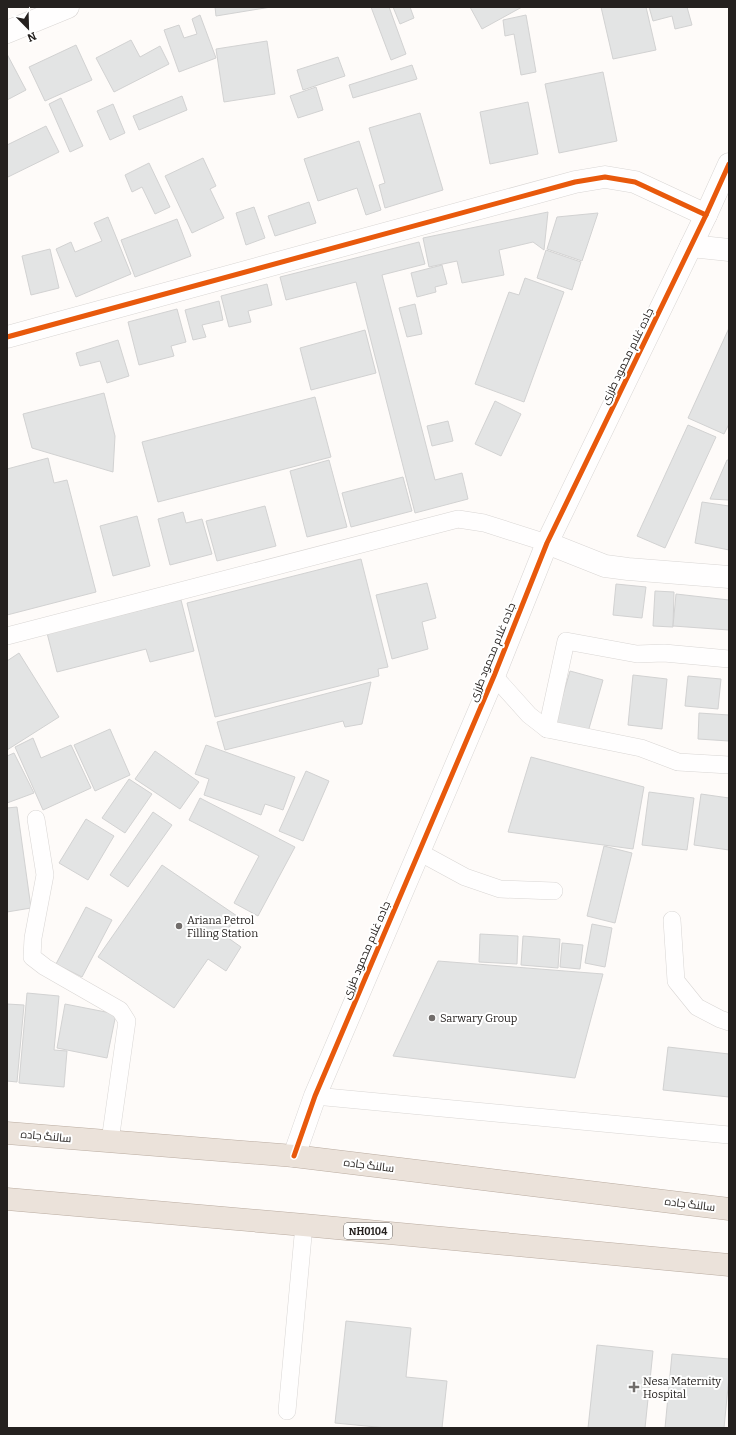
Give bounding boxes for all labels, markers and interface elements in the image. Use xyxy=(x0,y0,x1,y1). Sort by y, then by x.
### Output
north arrow xyxy=(8,8,48,48)
text: N xyxy=(25,29,38,45)
street label: جاده غلام‌ محمود طرزی xyxy=(598,306,657,407)
street label: جاده غلام‌ محمود طرزی xyxy=(467,601,519,704)
street label: جاده غلام‌ محمود طرزی xyxy=(340,899,394,1002)
place label: Ariana Petrol Filling Station xyxy=(187,914,258,940)
marker: Ariana Petrol Filling Station xyxy=(174,921,184,931)
place label: Sarwary Group xyxy=(440,1012,518,1025)
marker: Sarwary Group xyxy=(427,1013,437,1023)
street label: سالنگ جاده xyxy=(20,1128,72,1145)
street label: سالنگ جاده xyxy=(343,1156,395,1175)
street label: سالنگ جاده xyxy=(664,1195,716,1214)
road number: NH0104 xyxy=(344,1223,392,1239)
place label: Nesa Maternity Hospital xyxy=(643,1375,721,1401)
marker: Nesa Maternity Hospital xyxy=(628,1381,640,1393)

